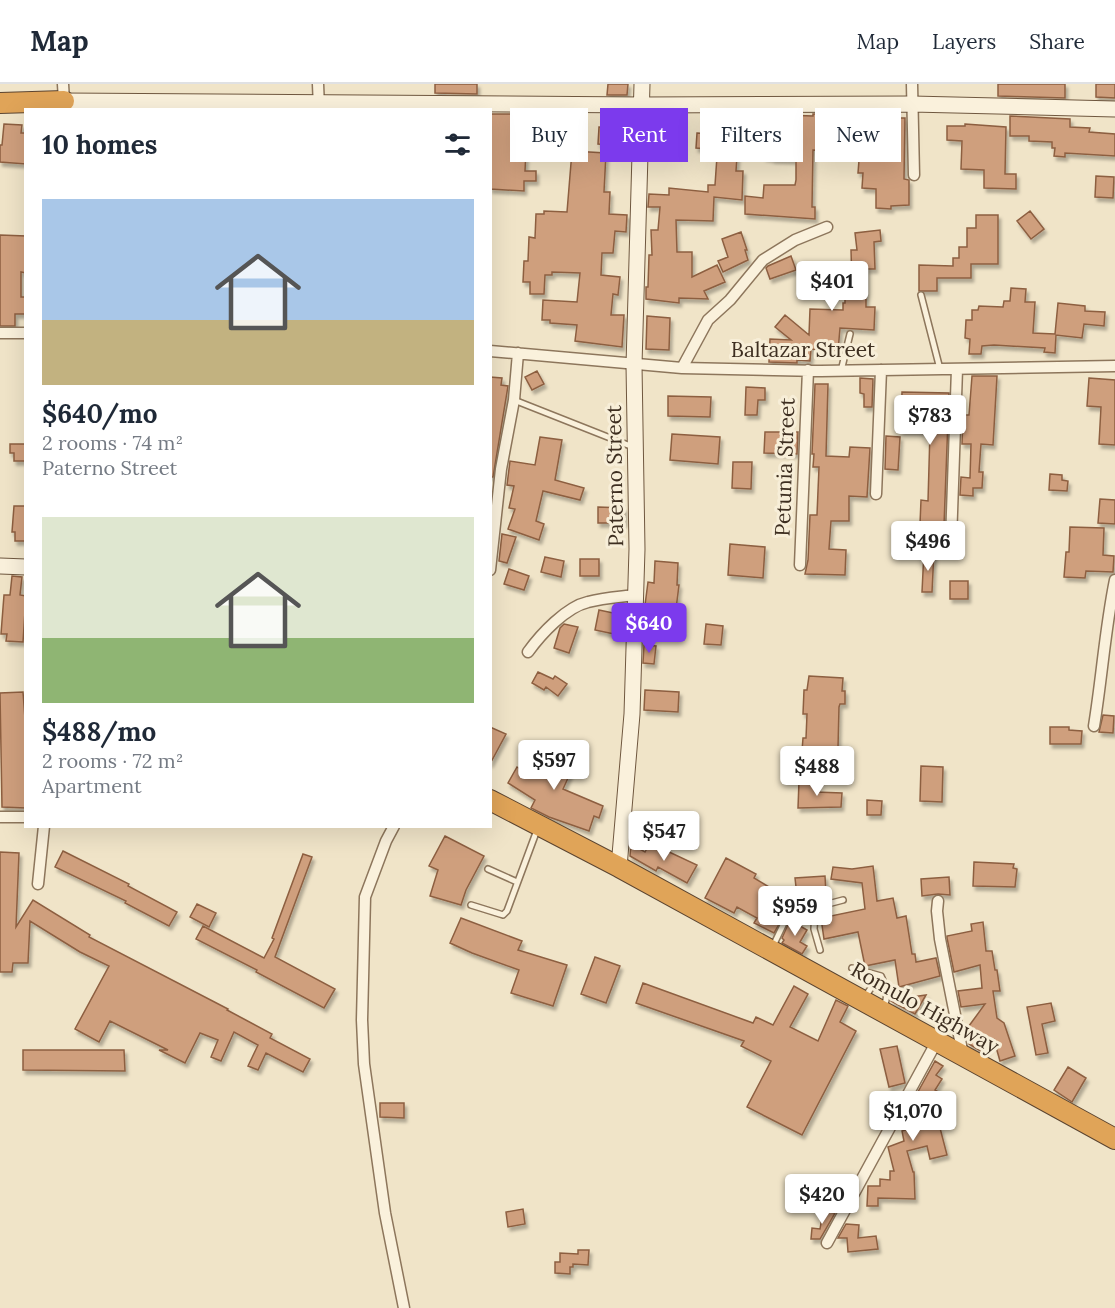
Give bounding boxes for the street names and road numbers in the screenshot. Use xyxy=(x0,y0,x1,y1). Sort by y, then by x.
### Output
street label: Baltazar Street xyxy=(731,336,876,363)
street label: Petunia Street xyxy=(769,396,800,537)
street label: Paterno Street xyxy=(600,404,629,547)
street label: Romulo Highway xyxy=(846,956,1004,1059)

